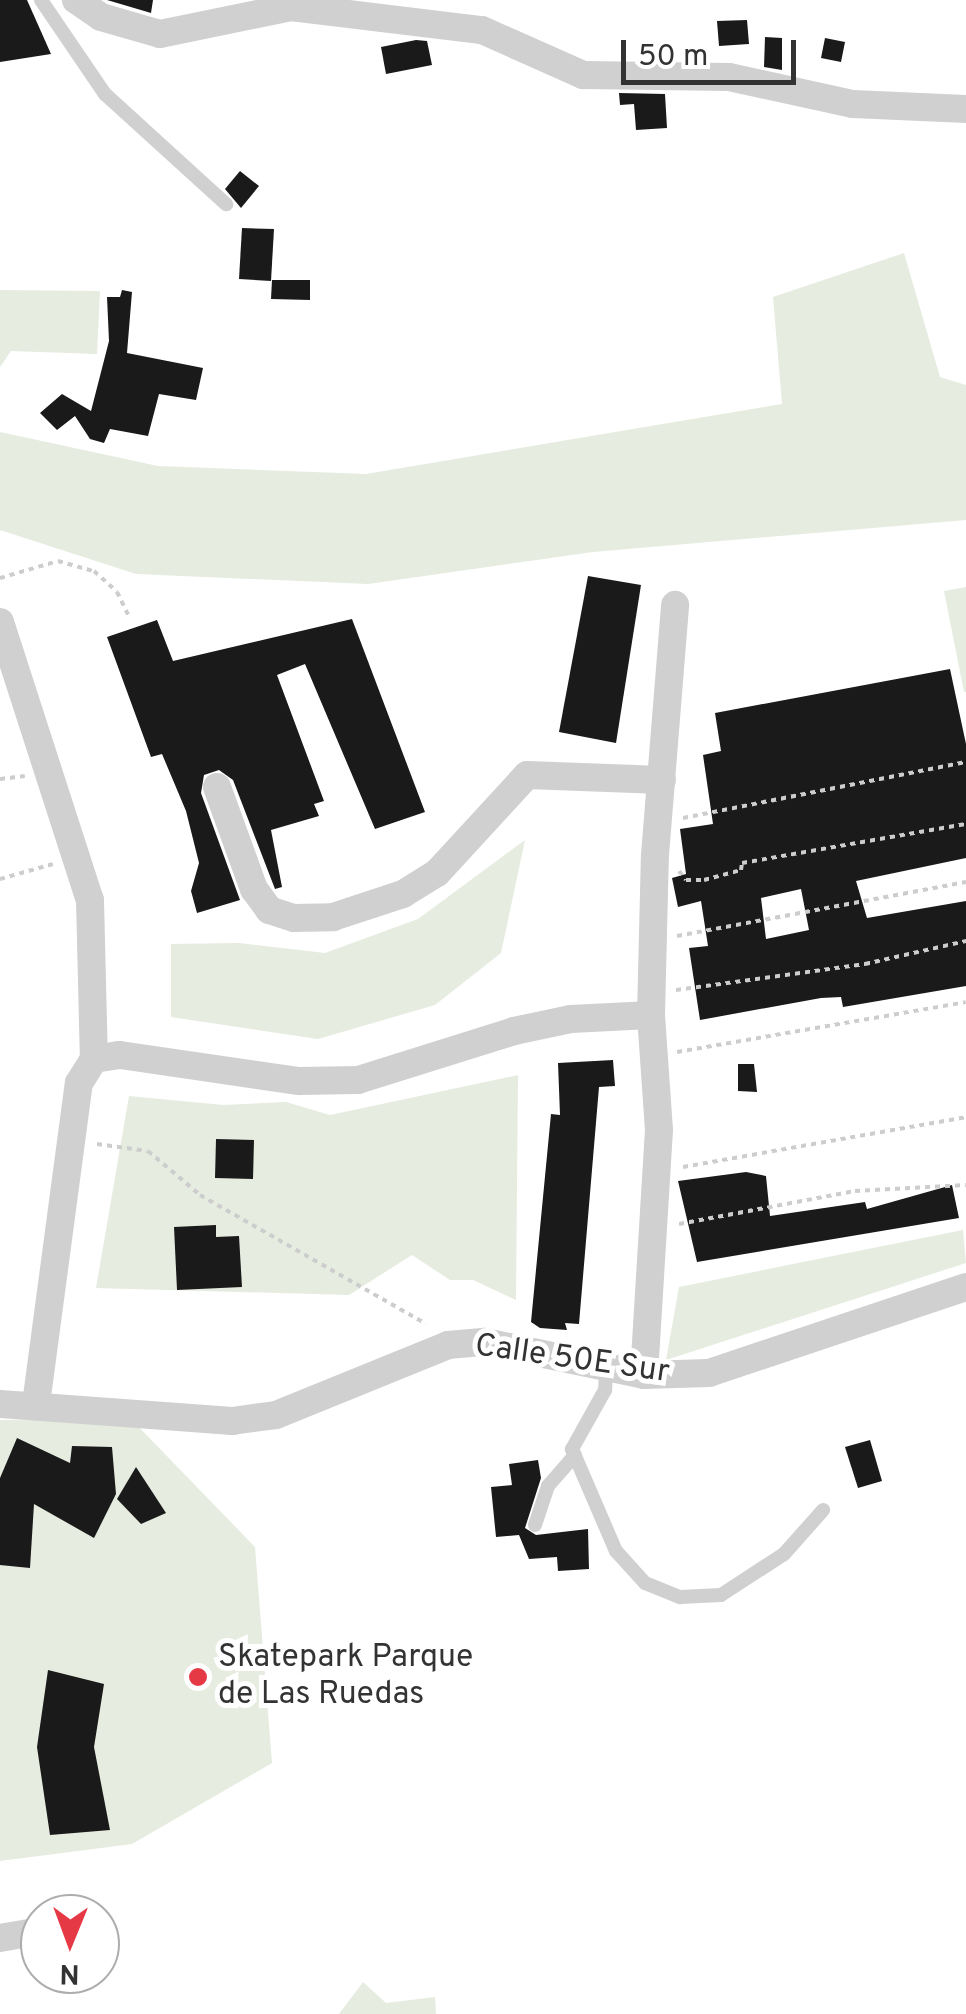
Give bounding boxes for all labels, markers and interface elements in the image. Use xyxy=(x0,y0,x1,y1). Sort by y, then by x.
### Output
scale bar xyxy=(626,20,801,82)
text: 50 m xyxy=(638,39,708,76)
street label: Calle 50E Sur xyxy=(472,1327,672,1393)
place label: Skatepark Parque de Las Ruedas xyxy=(218,1640,473,1715)
marker: Skatepark Parque de Las Ruedas xyxy=(187,1666,209,1688)
north arrow xyxy=(20,1894,120,1994)
text: N xyxy=(59,1954,80,1990)

